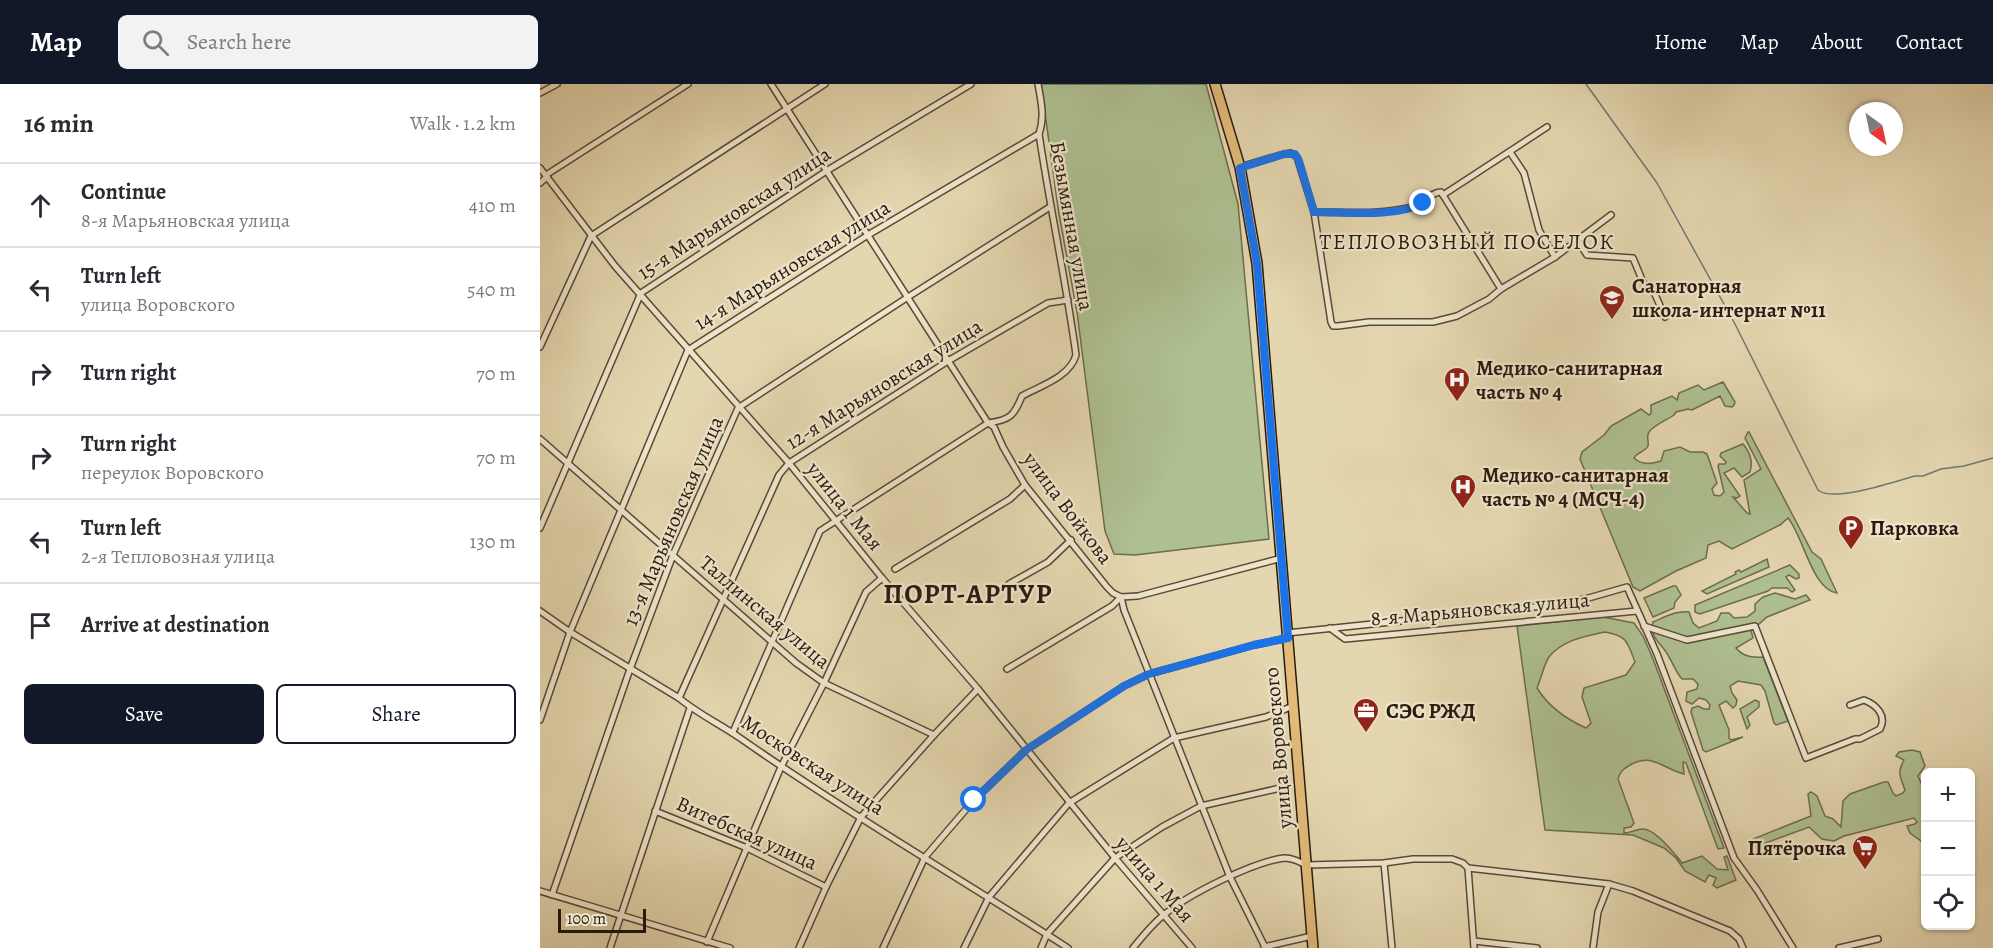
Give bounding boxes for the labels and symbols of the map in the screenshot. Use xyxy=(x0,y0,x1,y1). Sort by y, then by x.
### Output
north arrow xyxy=(1849,102,1903,156)
street label: Безымянная улица xyxy=(1043,139,1101,313)
street label: 15-я Марьяновская улица xyxy=(632,140,837,286)
route end xyxy=(1409,189,1435,215)
street label: 14-я Марьяновская улица xyxy=(689,193,896,337)
district label: ТЕПЛОВОЗНЫЙ ПОСЕЛОК xyxy=(1319,227,1615,257)
place label: Санаторная школа-интернат №11 xyxy=(1632,272,1826,324)
school or university icon: Санаторная школа-интернат №11 xyxy=(1597,283,1627,321)
street label: 12-я Марьяновская улица xyxy=(780,312,988,456)
place label: Медико-санитарная часть № 4 xyxy=(1476,354,1663,406)
hospital icon: Медико-санитарная часть № 4 xyxy=(1442,365,1472,403)
street label: 13-я Марьяновская улица xyxy=(616,412,730,630)
street label: улица Войкова xyxy=(1016,445,1120,570)
street label: улица 1 Мая xyxy=(800,455,889,556)
place label: Медико-санитарная часть № 4 (МСЧ-4) xyxy=(1482,461,1669,513)
hospital icon: Медико-санитарная часть № 4 (МСЧ-4) xyxy=(1448,472,1478,510)
parking icon: Парковка xyxy=(1836,513,1866,551)
place label: Парковка xyxy=(1870,514,1959,542)
street label: Таллинская улица xyxy=(694,549,837,675)
district label: ПОРТ-АРТУР xyxy=(883,576,1053,612)
street label: 8-я Марьяновская улица xyxy=(1369,585,1591,633)
street label: улица Воровского xyxy=(1257,666,1299,831)
office icon: СЭС РЖД xyxy=(1351,696,1381,734)
place label: СЭС РЖД xyxy=(1386,697,1476,725)
street label: Московская улица xyxy=(736,708,890,822)
route start xyxy=(960,786,986,812)
street label: Витебская улица xyxy=(672,789,822,877)
street label: улица 1 Мая xyxy=(1109,829,1201,928)
supermarket icon: Пятёрочка xyxy=(1850,833,1880,871)
place label: Пятёрочка xyxy=(1748,834,1846,862)
scale bar xyxy=(558,906,646,934)

